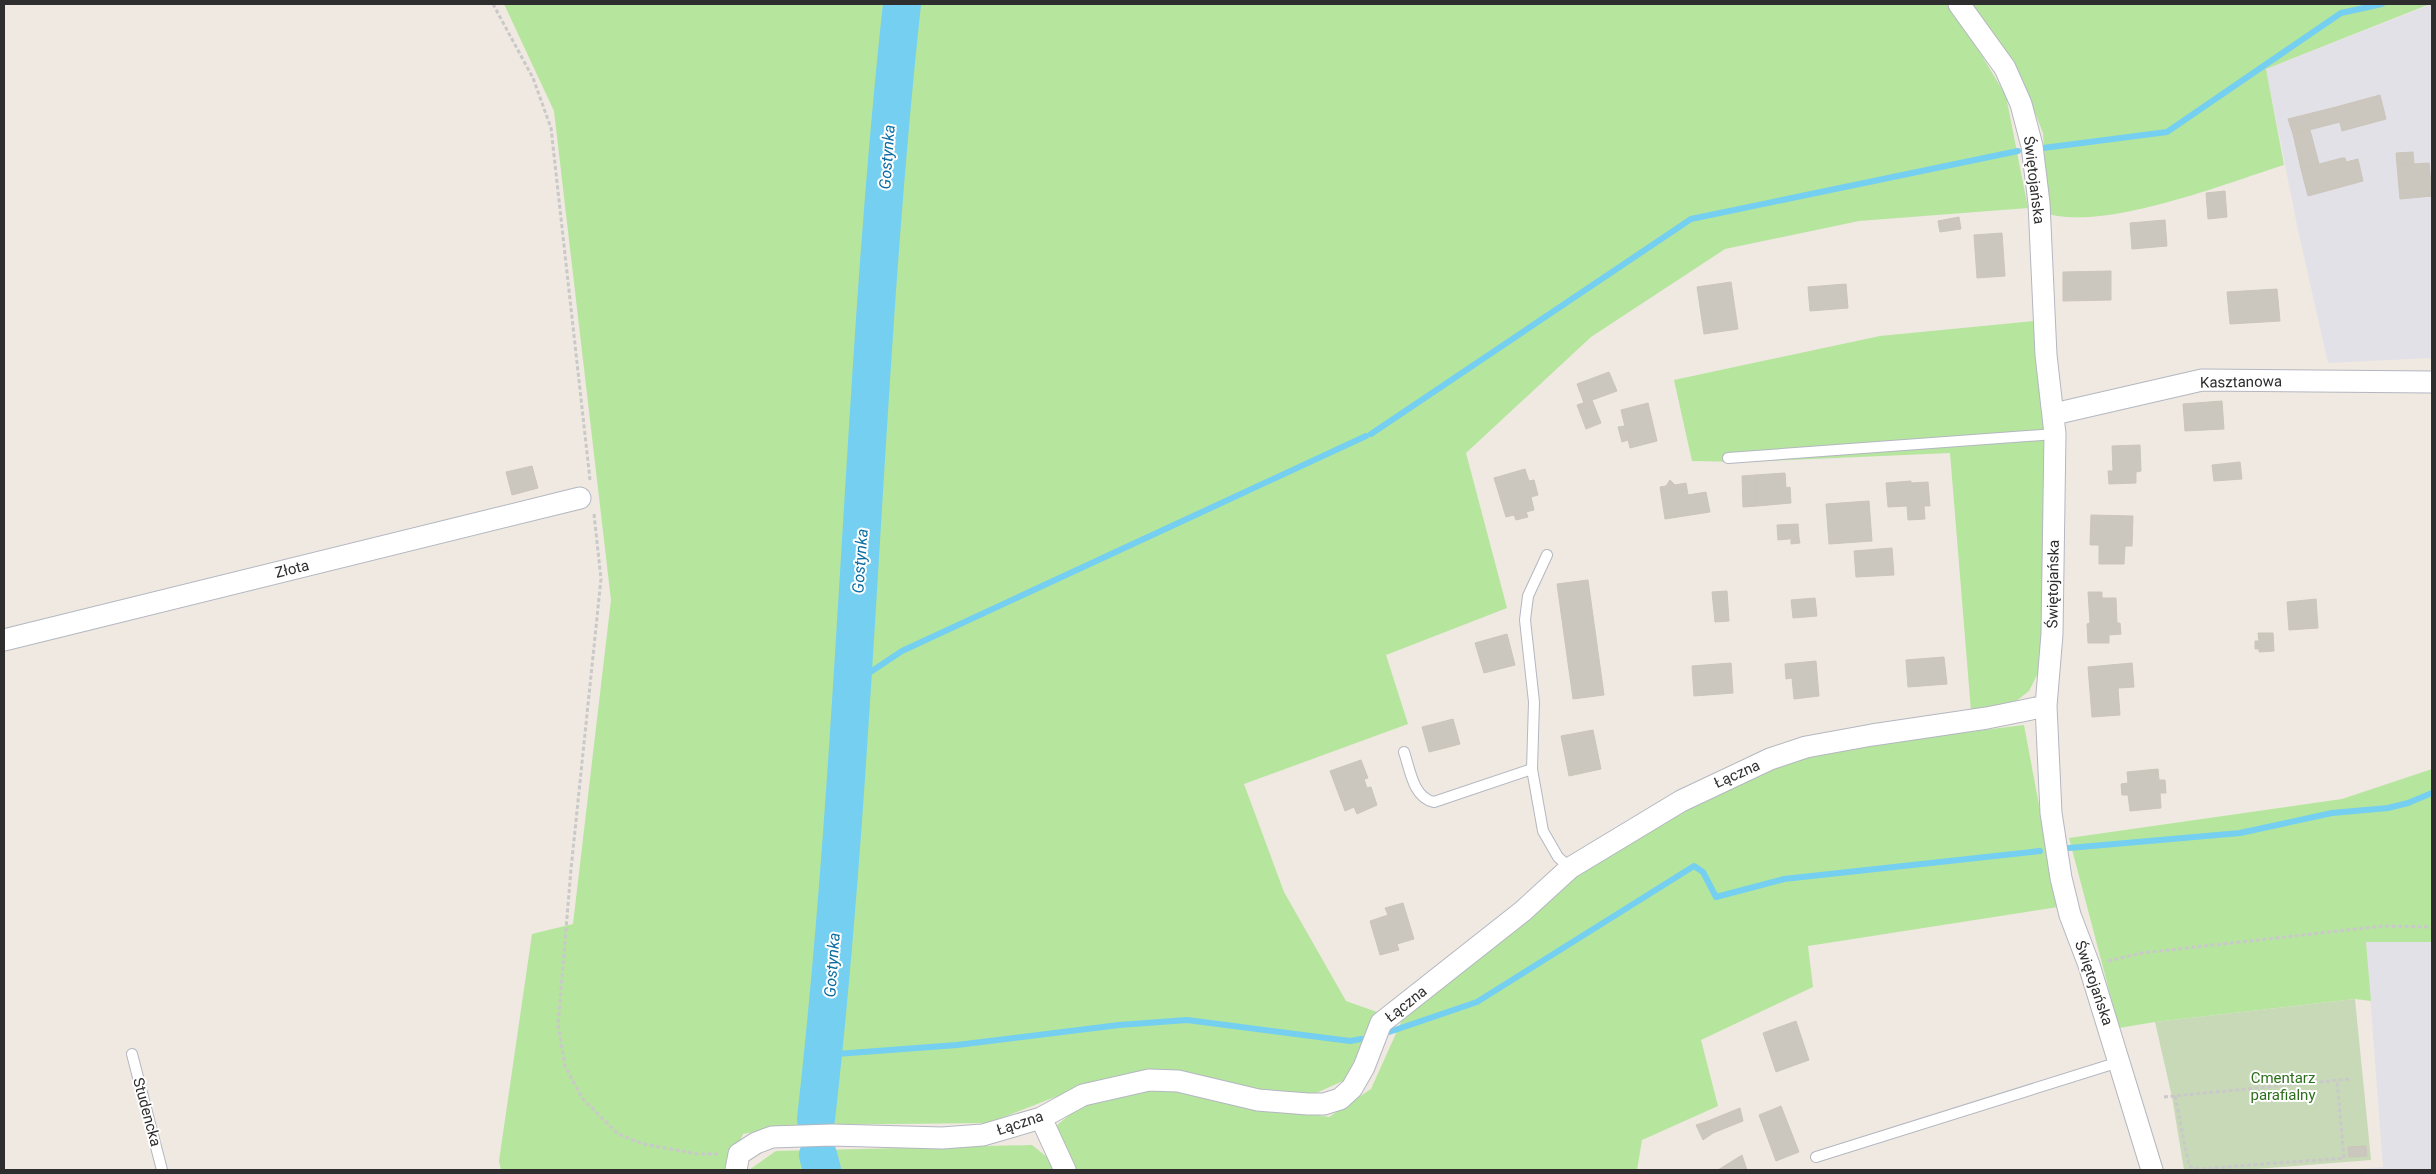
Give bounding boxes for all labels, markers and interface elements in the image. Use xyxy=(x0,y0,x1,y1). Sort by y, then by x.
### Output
water label: Gostynka xyxy=(875,124,899,190)
street label: Świętojańska xyxy=(2020,135,2048,225)
street label: Kasztanowa xyxy=(2200,372,2282,392)
water label: Gostynka xyxy=(848,528,872,594)
street label: Świętojańska xyxy=(2043,540,2063,628)
street label: Złota xyxy=(273,556,311,582)
street label: Łączna xyxy=(1711,756,1763,792)
water label: Gostynka xyxy=(820,932,844,998)
street label: Świętojańska xyxy=(2071,938,2117,1028)
street label: Łączna xyxy=(1382,982,1430,1026)
park label: Cmentarz parafialny xyxy=(2250,1069,2316,1104)
street label: Studencka xyxy=(129,1076,165,1148)
street label: Łączna xyxy=(994,1107,1046,1139)

